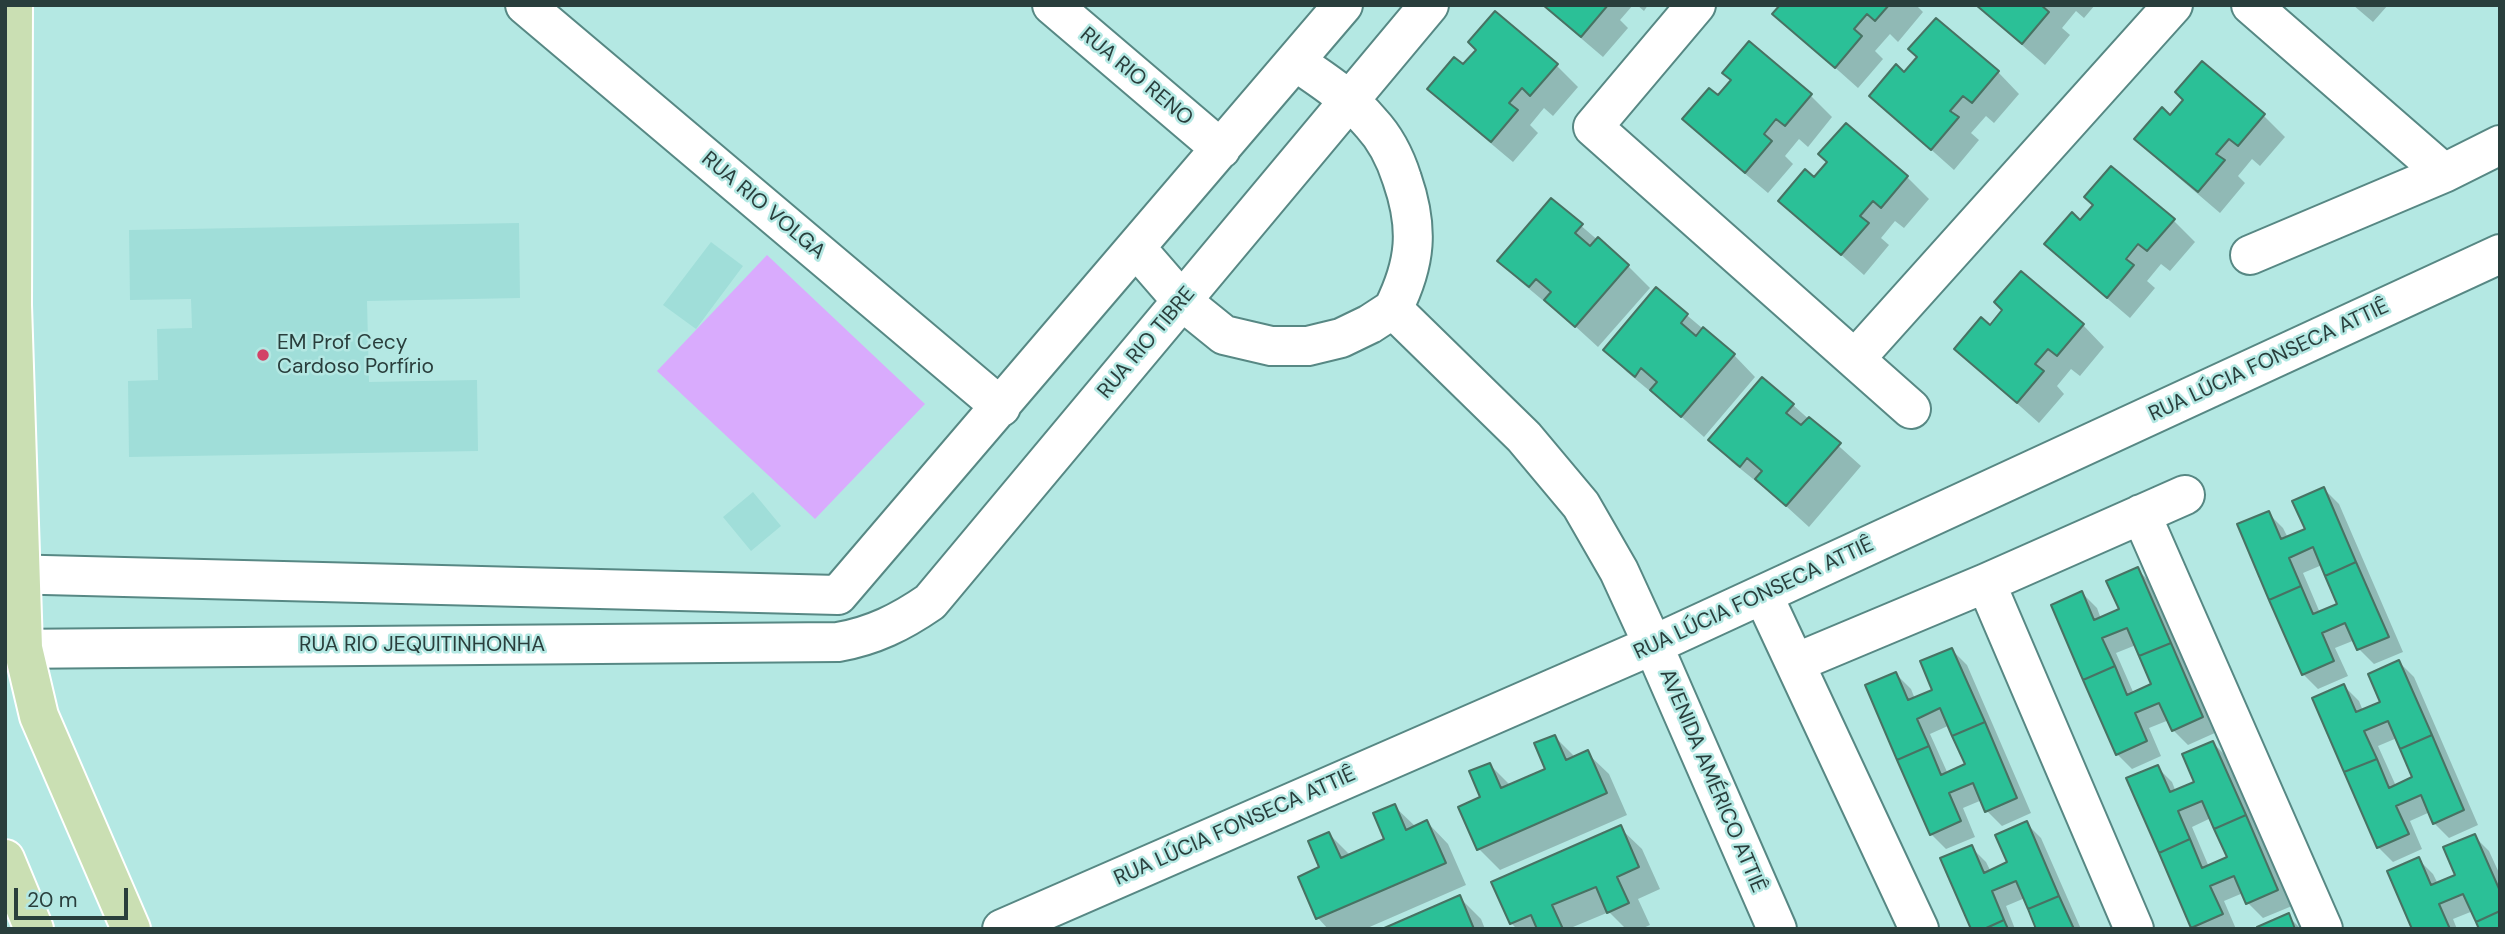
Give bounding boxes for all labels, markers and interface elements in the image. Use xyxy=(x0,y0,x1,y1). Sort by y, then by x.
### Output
street label: RUA RIO RENO xyxy=(1074,23,1198,131)
street label: RUA RIO VOLGA xyxy=(696,147,830,265)
street label: RUA RIO TIBRE xyxy=(1093,282,1201,404)
street label: RUA LÚCIA FONSECA ATTIÊ xyxy=(2145,294,2393,428)
place label: EM Prof Cecy Cardoso Porfírio xyxy=(277,330,434,380)
marker: EM Prof Cecy Cardoso Porfírio xyxy=(255,347,271,363)
street label: RUA LÚCIA FONSECA ATTIÊ xyxy=(1630,532,1878,666)
street label: RUA RIO JEQUITINHONHA xyxy=(299,632,545,658)
street label: AVENIDA AMÉRICO ATTIÊ xyxy=(1653,665,1771,897)
street label: RUA LÚCIA FONSECA ATTIÊ xyxy=(1110,762,1360,892)
scale bar xyxy=(18,874,131,918)
text: 20 m xyxy=(27,886,78,914)

